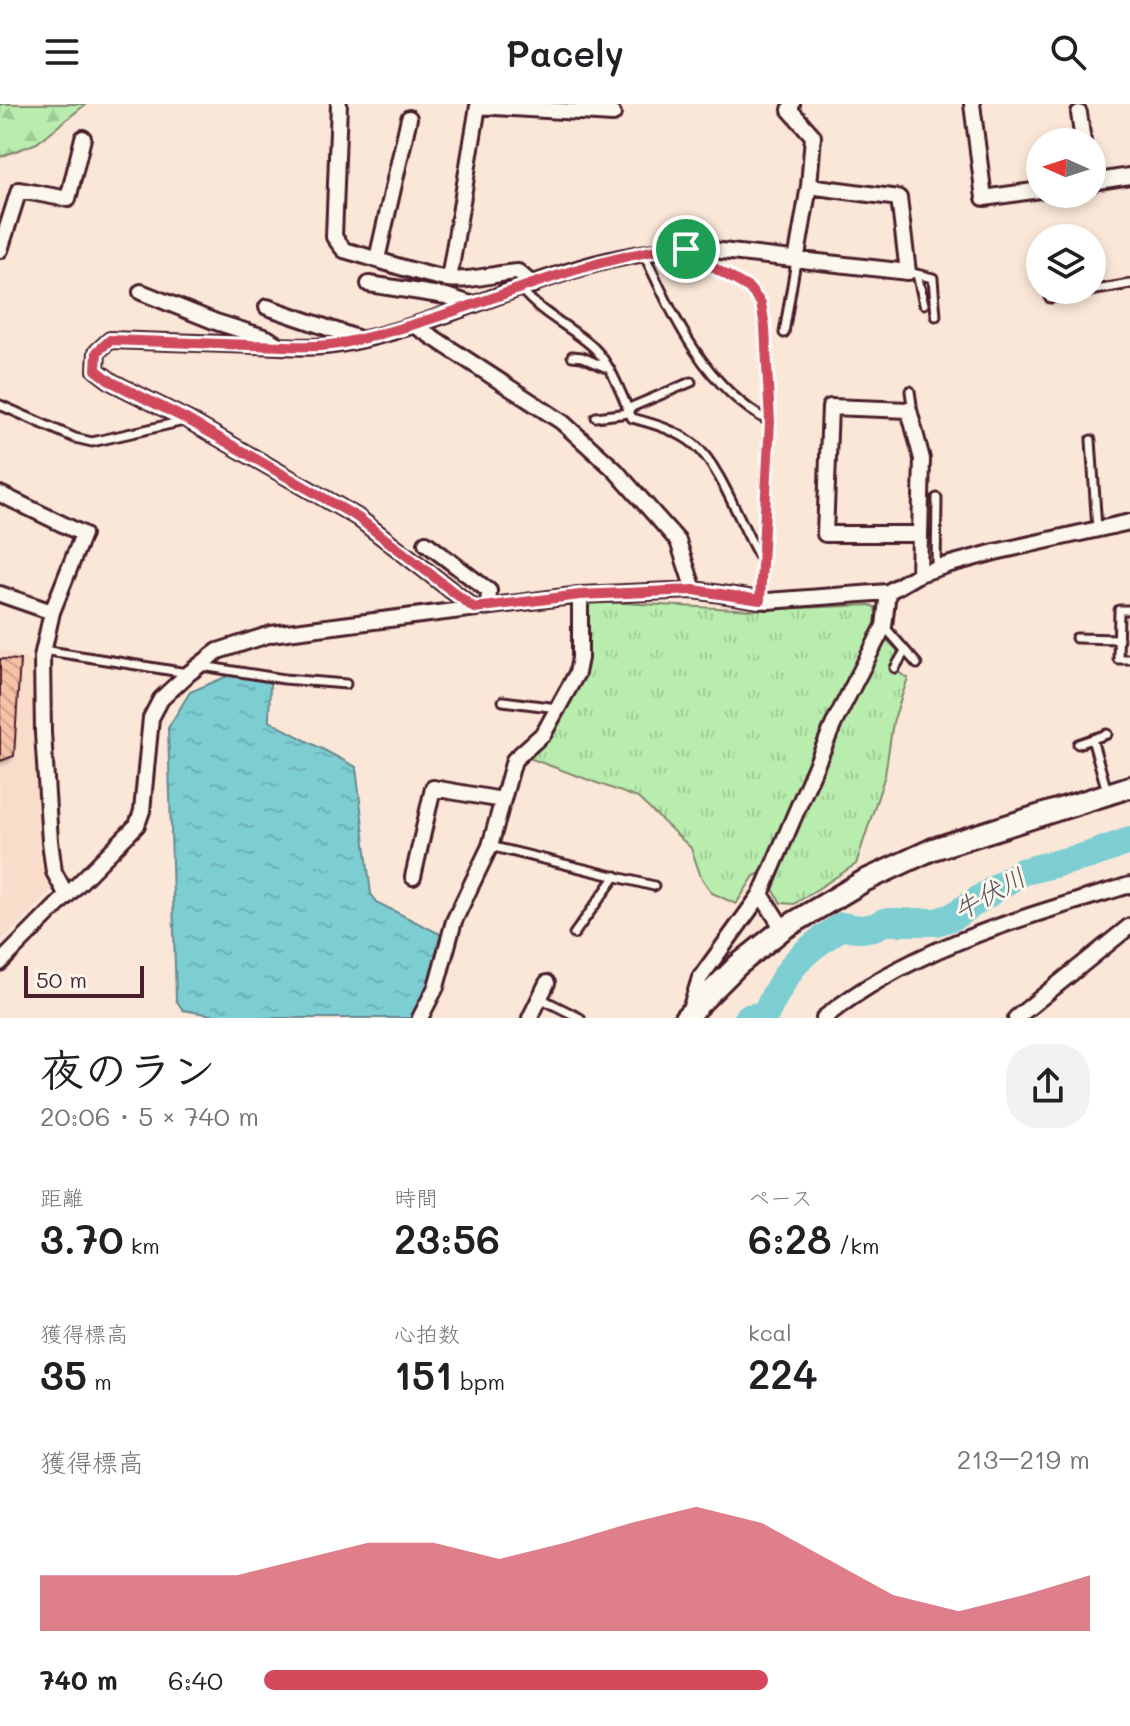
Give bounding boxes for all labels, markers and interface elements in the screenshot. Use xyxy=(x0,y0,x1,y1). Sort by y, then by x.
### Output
text: Pacely xyxy=(506,29,624,76)
icon: menu xyxy=(40,30,84,74)
icon: search xyxy=(1046,30,1090,74)
north arrow xyxy=(1026,128,1106,208)
map controls xyxy=(1026,128,1106,304)
pin xyxy=(652,215,720,283)
button: layers xyxy=(1026,224,1106,304)
icon: arrive xyxy=(664,227,708,271)
water label: 牛伏川 xyxy=(947,859,1031,927)
scale bar xyxy=(24,962,144,998)
text: 50 m xyxy=(36,965,87,994)
text: 夜のラン xyxy=(40,1040,216,1097)
button: share xyxy=(1006,1044,1090,1128)
text: 20:06 · 5 × 740 m xyxy=(40,1099,259,1133)
text: 距離 xyxy=(40,1183,84,1212)
text: 時間 xyxy=(394,1183,438,1212)
text: ペース xyxy=(748,1183,813,1212)
text: 3.70 xyxy=(40,1212,124,1264)
text: 23:56 xyxy=(394,1212,500,1264)
text: 6:28 xyxy=(748,1212,832,1264)
text: km xyxy=(124,1231,160,1260)
text: /km xyxy=(832,1231,880,1260)
text: kcal xyxy=(748,1318,792,1347)
text: 獲得標高 xyxy=(40,1319,128,1348)
text: 心拍数 xyxy=(394,1319,460,1348)
text: 224 xyxy=(748,1347,817,1399)
text: 35 xyxy=(40,1348,87,1400)
text: 151 xyxy=(394,1348,453,1400)
text: m xyxy=(87,1367,112,1396)
text: bpm xyxy=(453,1367,505,1396)
text: 213–219 m xyxy=(957,1442,1090,1476)
text: 獲得標高 xyxy=(40,1445,144,1479)
text: 740 m xyxy=(40,1663,118,1697)
text: 6:40 xyxy=(168,1663,223,1697)

